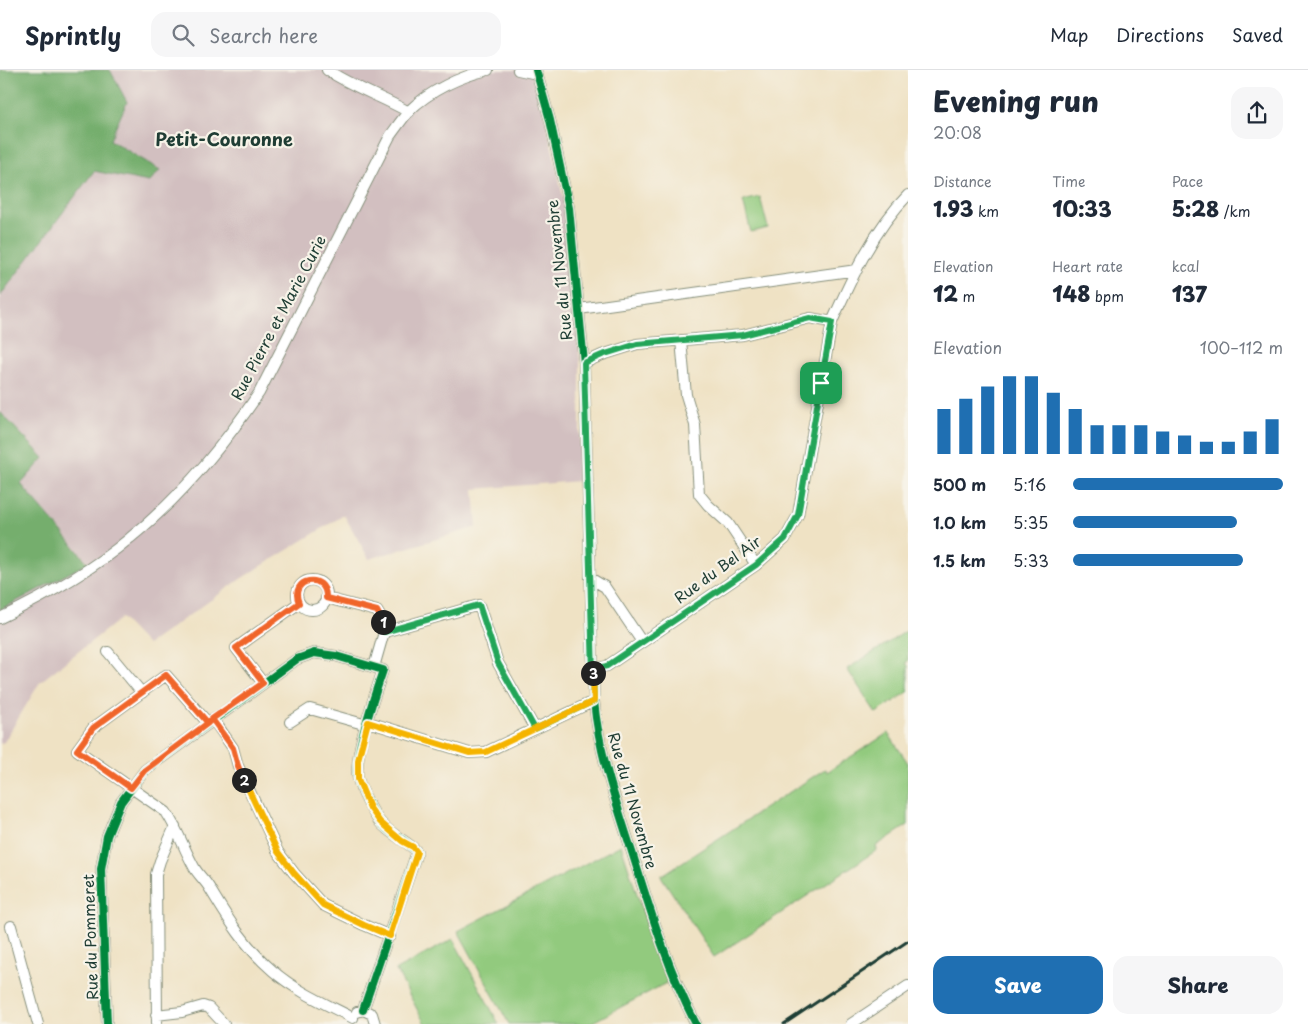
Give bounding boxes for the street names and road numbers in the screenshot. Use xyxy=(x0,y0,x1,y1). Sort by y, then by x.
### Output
street label: Rue du 11 Novembre xyxy=(540,199,577,342)
street label: Rue Pierre et Marie Curie xyxy=(224,231,331,404)
street label: Rue du Bel Air xyxy=(669,529,765,608)
street label: Rue du 11 Novembre xyxy=(603,730,664,872)
street label: Rue du Pommeret xyxy=(76,874,103,1000)

